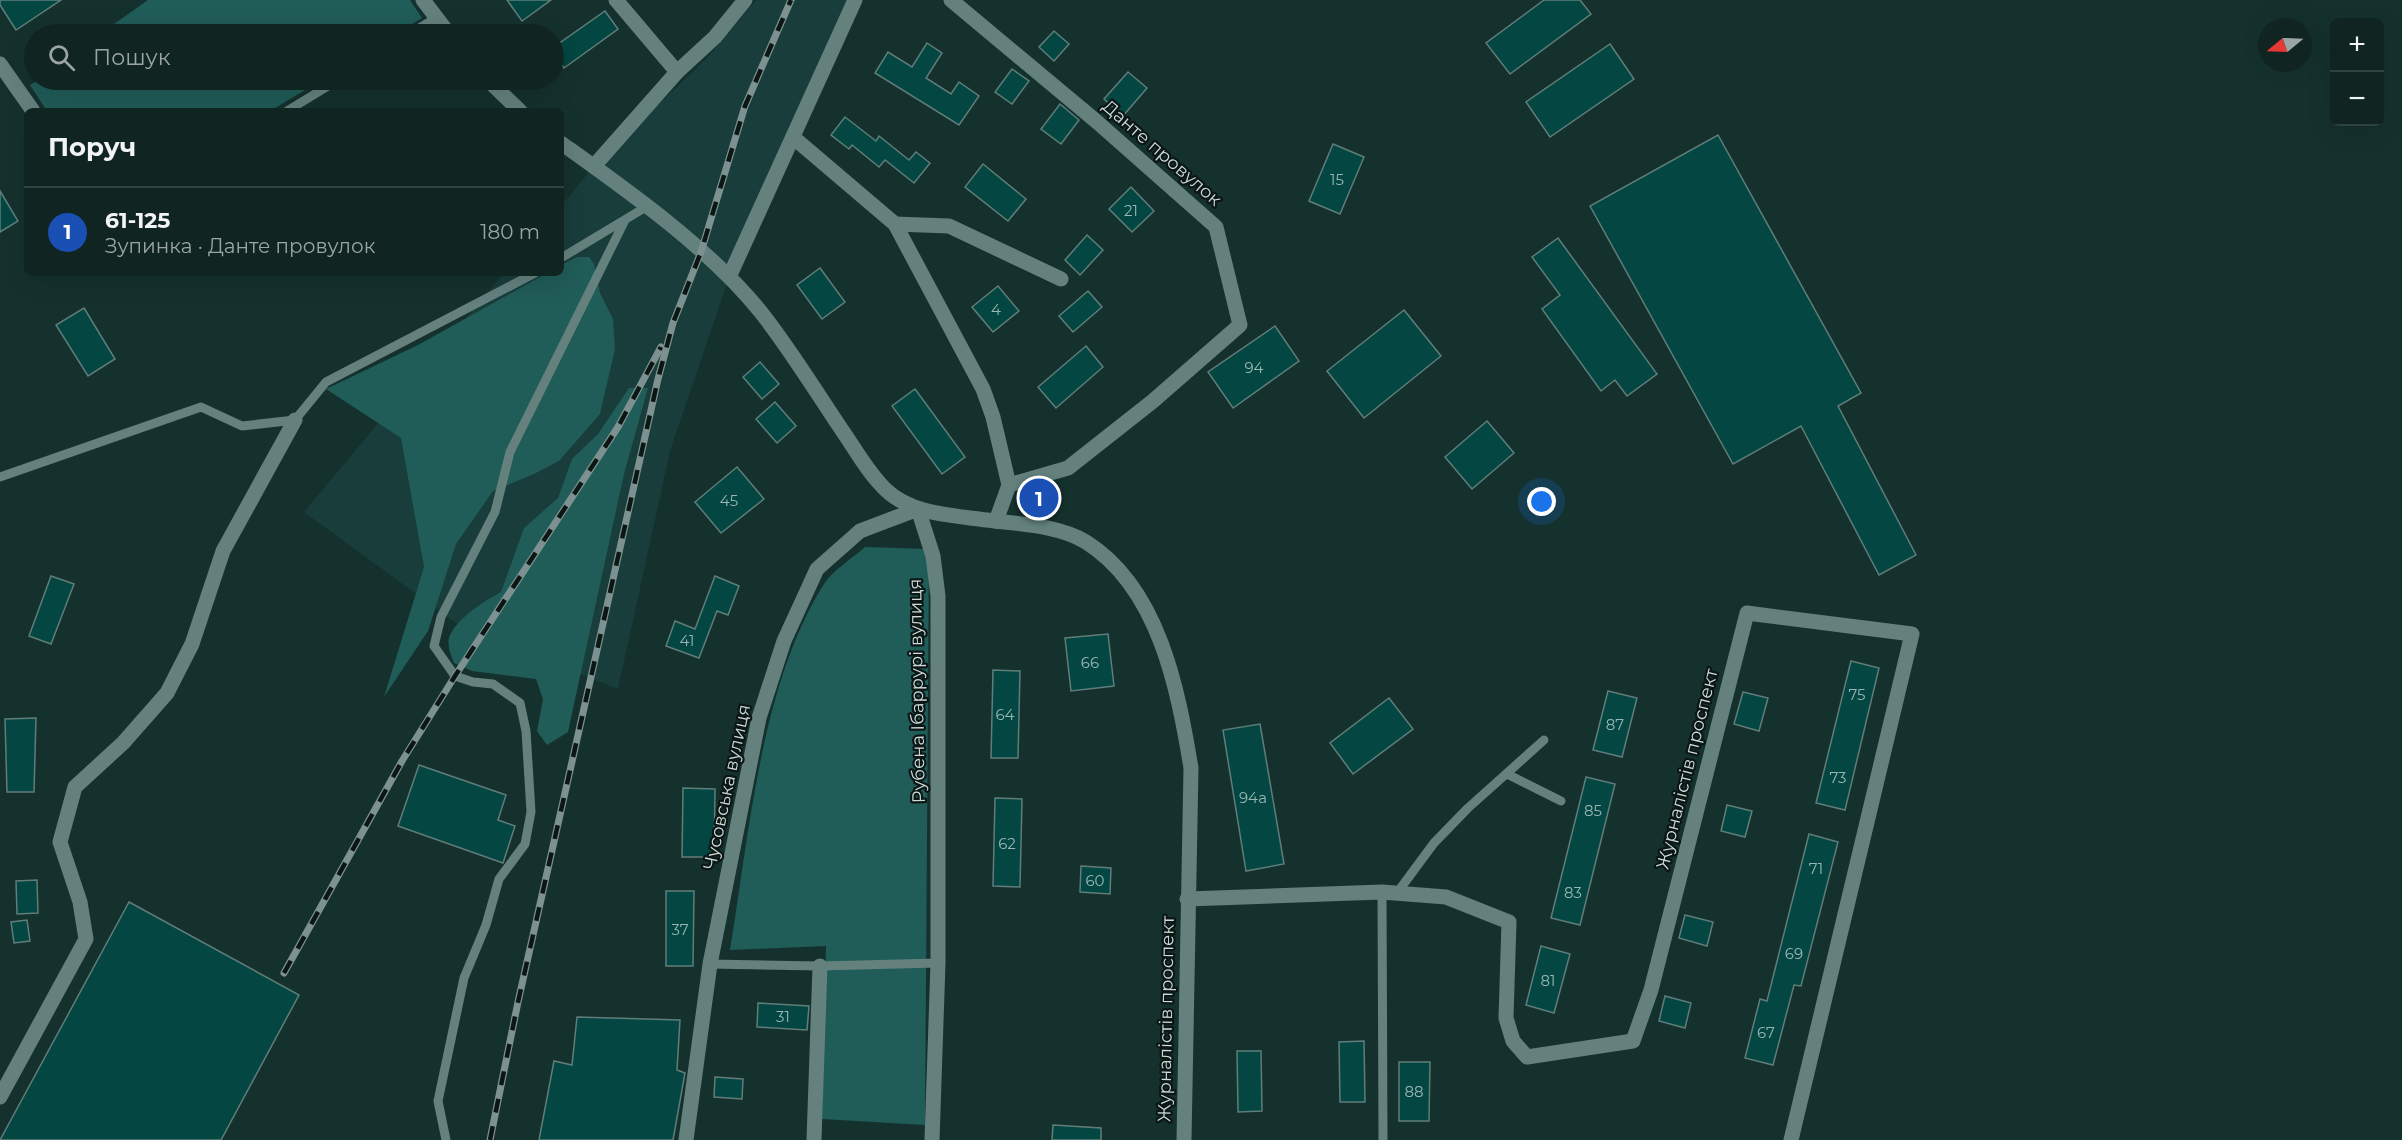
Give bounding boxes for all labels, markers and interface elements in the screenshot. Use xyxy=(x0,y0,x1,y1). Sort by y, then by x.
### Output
north arrow xyxy=(2258,18,2312,72)
map controls xyxy=(2330,18,2384,126)
button: + xyxy=(2330,18,2384,72)
search box xyxy=(24,24,564,90)
icon: search xyxy=(45,41,78,74)
text: Пошук xyxy=(93,44,171,71)
button: − xyxy=(2330,72,2384,126)
street label: Данте провулок xyxy=(1098,95,1226,211)
text: Поруч xyxy=(48,131,136,163)
house number: 15 xyxy=(1330,170,1344,189)
house number: 21 xyxy=(1124,201,1138,220)
text: 61-125 xyxy=(105,207,170,234)
text: 1 xyxy=(64,220,71,244)
text: 180 m xyxy=(480,220,540,244)
text: Зупинка · Данте провулок xyxy=(105,234,375,258)
house number: 4 xyxy=(991,300,1001,319)
house number: 94 xyxy=(1244,358,1264,377)
pin: 1 xyxy=(1020,476,1058,520)
your location xyxy=(1527,487,1556,516)
house number: 45 xyxy=(720,491,738,510)
street label: Рубена Ібаррурі вулиця xyxy=(904,578,930,804)
house number: 41 xyxy=(680,631,694,650)
house number: 66 xyxy=(1081,653,1099,672)
street label: Журналістів проспект xyxy=(1651,666,1723,872)
house number: 75 xyxy=(1848,685,1866,704)
street label: Чусовська вулиця xyxy=(699,702,755,872)
house number: 64 xyxy=(995,705,1015,724)
house number: 87 xyxy=(1606,715,1624,734)
house number: 73 xyxy=(1829,768,1847,787)
house number: 94а xyxy=(1239,788,1267,807)
house number: 85 xyxy=(1584,801,1602,820)
house number: 62 xyxy=(998,834,1016,853)
house number: 71 xyxy=(1809,859,1823,878)
house number: 60 xyxy=(1085,871,1105,890)
house number: 83 xyxy=(1564,883,1582,902)
street label: Журналістів проспект xyxy=(1153,915,1179,1122)
house number: 37 xyxy=(671,920,689,939)
house number: 69 xyxy=(1785,944,1803,963)
house number: 81 xyxy=(1541,971,1556,990)
house number: 31 xyxy=(776,1007,790,1026)
house number: 67 xyxy=(1757,1023,1775,1042)
house number: 88 xyxy=(1404,1082,1424,1101)

